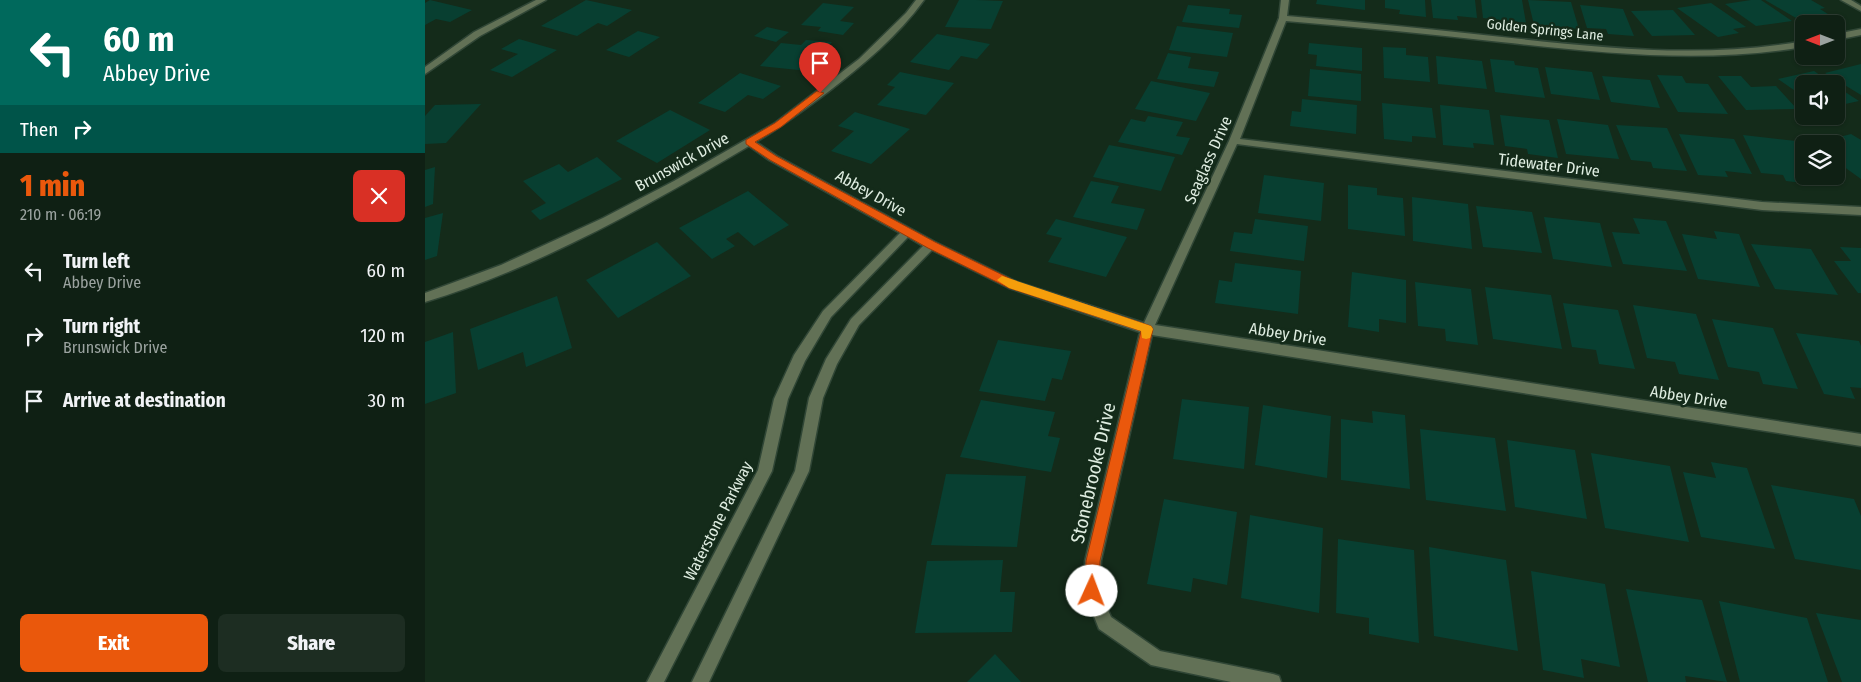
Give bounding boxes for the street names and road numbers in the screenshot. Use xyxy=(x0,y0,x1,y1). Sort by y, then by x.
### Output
street label: Golden Springs Lane xyxy=(1486,15,1604,45)
street label: Seaglass Drive xyxy=(1180,113,1236,207)
street label: Brunswick Drive xyxy=(632,128,732,196)
street label: Tidewater Drive xyxy=(1497,149,1601,181)
street label: Abbey Drive xyxy=(832,166,910,220)
street label: Abbey Drive xyxy=(1248,319,1328,350)
street label: Abbey Drive xyxy=(1649,382,1729,413)
street label: Stonebrooke Drive xyxy=(1066,400,1120,546)
street label: Waterstone Parkway xyxy=(680,457,757,584)

